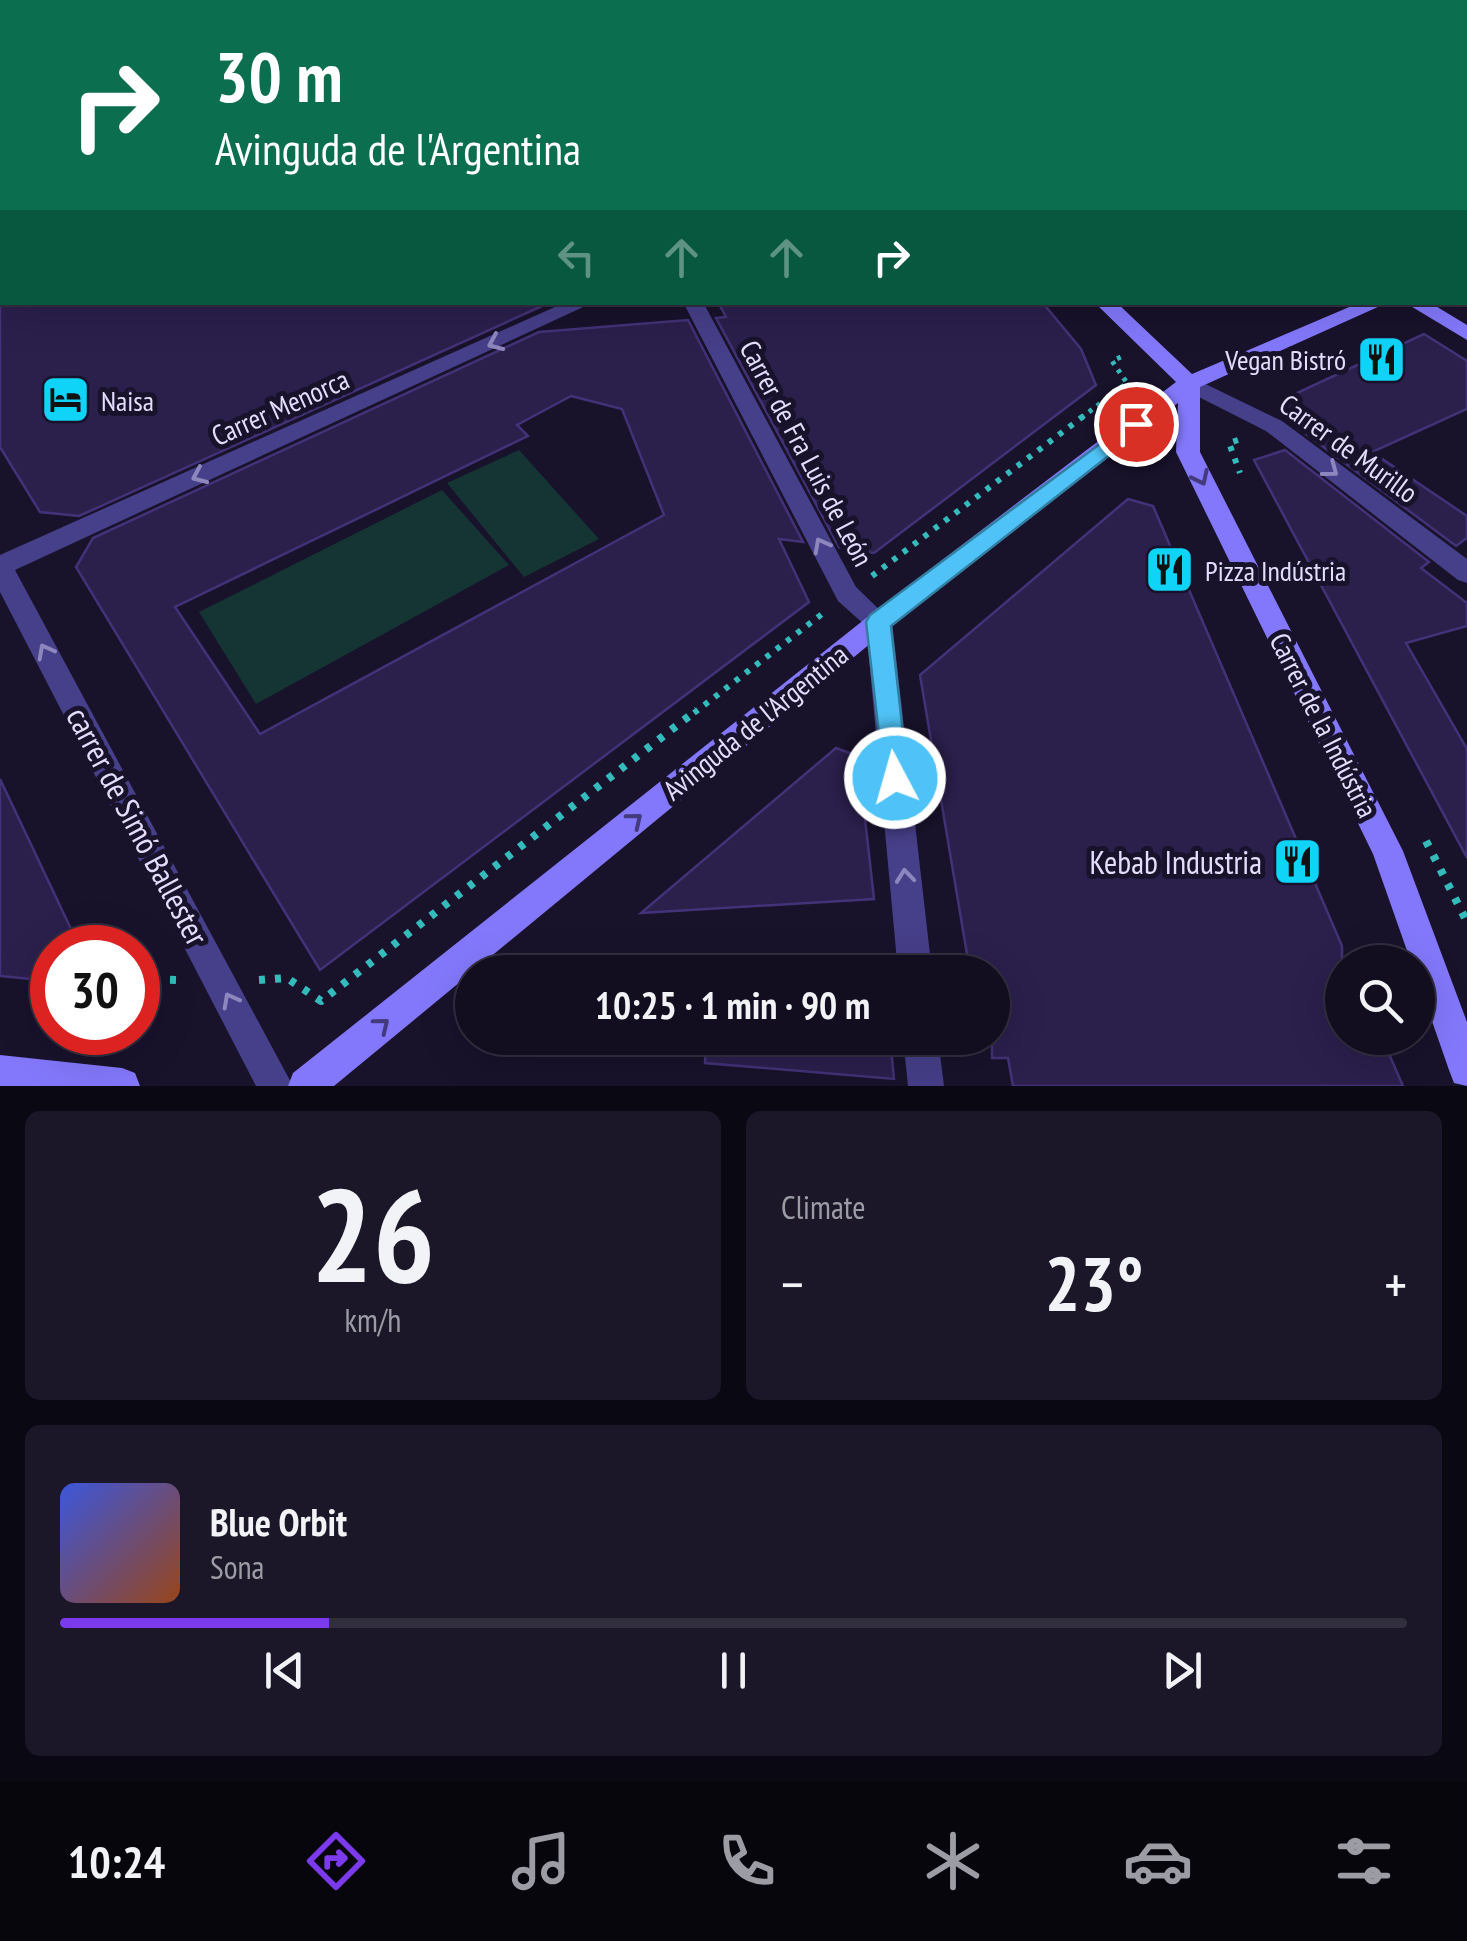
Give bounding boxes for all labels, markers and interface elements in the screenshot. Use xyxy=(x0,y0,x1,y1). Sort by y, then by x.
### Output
text: 30 m xyxy=(215,31,343,121)
icon: right xyxy=(50,40,180,170)
text: Avinguda de l'Argentina xyxy=(215,119,581,177)
icon: left xyxy=(549,230,604,285)
icon: ahead xyxy=(654,230,709,285)
icon: ahead xyxy=(759,230,814,285)
icon: right xyxy=(864,230,919,285)
one-way arrow xyxy=(487,330,505,350)
restaurant icon: Vegan Bistró xyxy=(1355,333,1407,385)
street label: Carrer de Fra Luis de León xyxy=(732,334,882,572)
place label: Vegan Bistró xyxy=(1224,341,1346,378)
street label: Carrer Menorca xyxy=(205,360,355,454)
hotel icon: Naisa xyxy=(40,374,92,426)
place label: Naisa xyxy=(101,382,154,419)
pin xyxy=(1094,382,1179,467)
street label: Carrer de Murillo xyxy=(1272,385,1426,511)
icon: arrive xyxy=(1109,397,1164,452)
one-way arrow xyxy=(1320,458,1338,476)
one-way arrow xyxy=(191,464,209,484)
one-way arrow xyxy=(1189,467,1208,485)
one-way arrow xyxy=(814,538,833,556)
restaurant icon: Pizza Indústria xyxy=(1144,544,1196,596)
place label: Pizza Indústria xyxy=(1205,552,1346,589)
street label: Carrer de la Indústria xyxy=(1262,626,1386,824)
street label: Avinguda de l'Argentina xyxy=(655,636,855,808)
one-way arrow xyxy=(37,643,57,661)
street label: carrer de Simó Ballester xyxy=(58,700,219,953)
position arrow xyxy=(843,726,947,830)
one-way arrow xyxy=(623,814,641,832)
restaurant icon: Kebab Industria xyxy=(1271,836,1323,888)
place label: Kebab Industria xyxy=(1090,841,1262,883)
one-way arrow xyxy=(894,867,916,883)
speed limit sign: 30 xyxy=(30,925,160,1055)
map controls xyxy=(1325,945,1435,1055)
button: search xyxy=(1325,945,1435,1055)
text: 10:25 · 1 min · 90 m xyxy=(595,980,870,1029)
one-way arrow xyxy=(223,992,242,1010)
one-way arrow xyxy=(371,1019,389,1037)
text: 26 xyxy=(311,1150,435,1318)
text: Climate xyxy=(781,1186,865,1228)
text: 23° xyxy=(1044,1235,1144,1332)
text: − xyxy=(781,1248,804,1319)
text: + xyxy=(1384,1248,1407,1319)
text: km/h xyxy=(345,1299,401,1341)
text: Blue Orbit xyxy=(210,1497,347,1546)
text: Sona xyxy=(210,1546,264,1588)
icon: previous xyxy=(257,1643,312,1698)
icon: pause xyxy=(706,1643,761,1698)
icon: next xyxy=(1155,1643,1210,1698)
icon: directions xyxy=(301,1826,371,1896)
icon: music xyxy=(506,1826,576,1896)
icon: phone xyxy=(712,1826,782,1896)
icon: climate xyxy=(918,1826,988,1896)
icon: car xyxy=(1123,1826,1193,1896)
icon: filters xyxy=(1329,1826,1399,1896)
text: 10:24 xyxy=(68,1832,165,1890)

